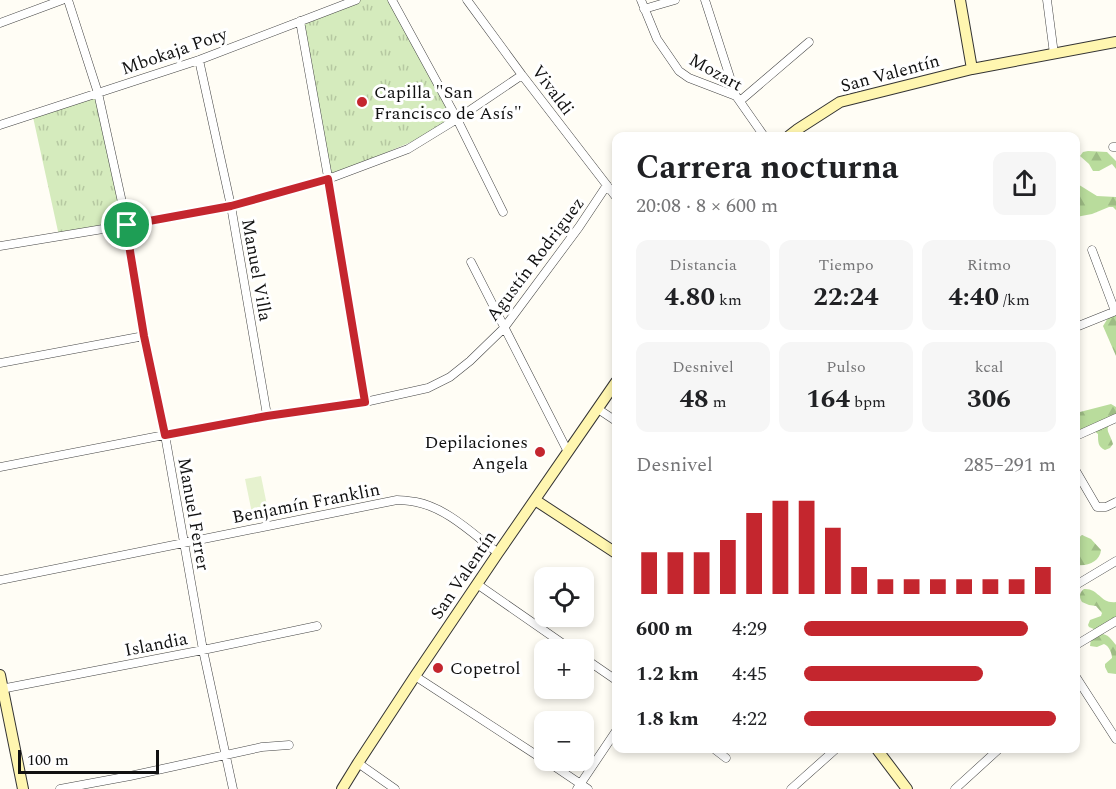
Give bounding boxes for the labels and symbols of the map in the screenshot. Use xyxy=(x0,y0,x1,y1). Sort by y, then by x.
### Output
street label: Mbokaja Poty xyxy=(118,20,232,82)
street label: Mozart xyxy=(684,47,748,98)
street label: San Valentín xyxy=(837,47,943,100)
street label: Vivaldi xyxy=(525,59,581,121)
place label: Capilla "San Francisco de Asís" xyxy=(374,79,522,127)
marker: Capilla "San Francisco de Asís" xyxy=(355,95,369,109)
street label: Agustín Rodriguez xyxy=(480,191,591,327)
pin xyxy=(101,199,152,250)
street label: Manuel Villa xyxy=(234,217,279,324)
place label: Depilaciones Angela xyxy=(424,429,528,477)
marker: Depilaciones Angela xyxy=(533,445,547,459)
street label: Manuel Ferrer xyxy=(170,455,217,573)
street label: Benjamín Franklin xyxy=(230,476,382,531)
street label: San Valentín xyxy=(424,526,503,625)
street label: Islandia xyxy=(122,625,190,664)
place label: Copetrol xyxy=(450,655,521,682)
marker: Copetrol xyxy=(431,661,445,675)
scale bar xyxy=(18,747,159,774)

